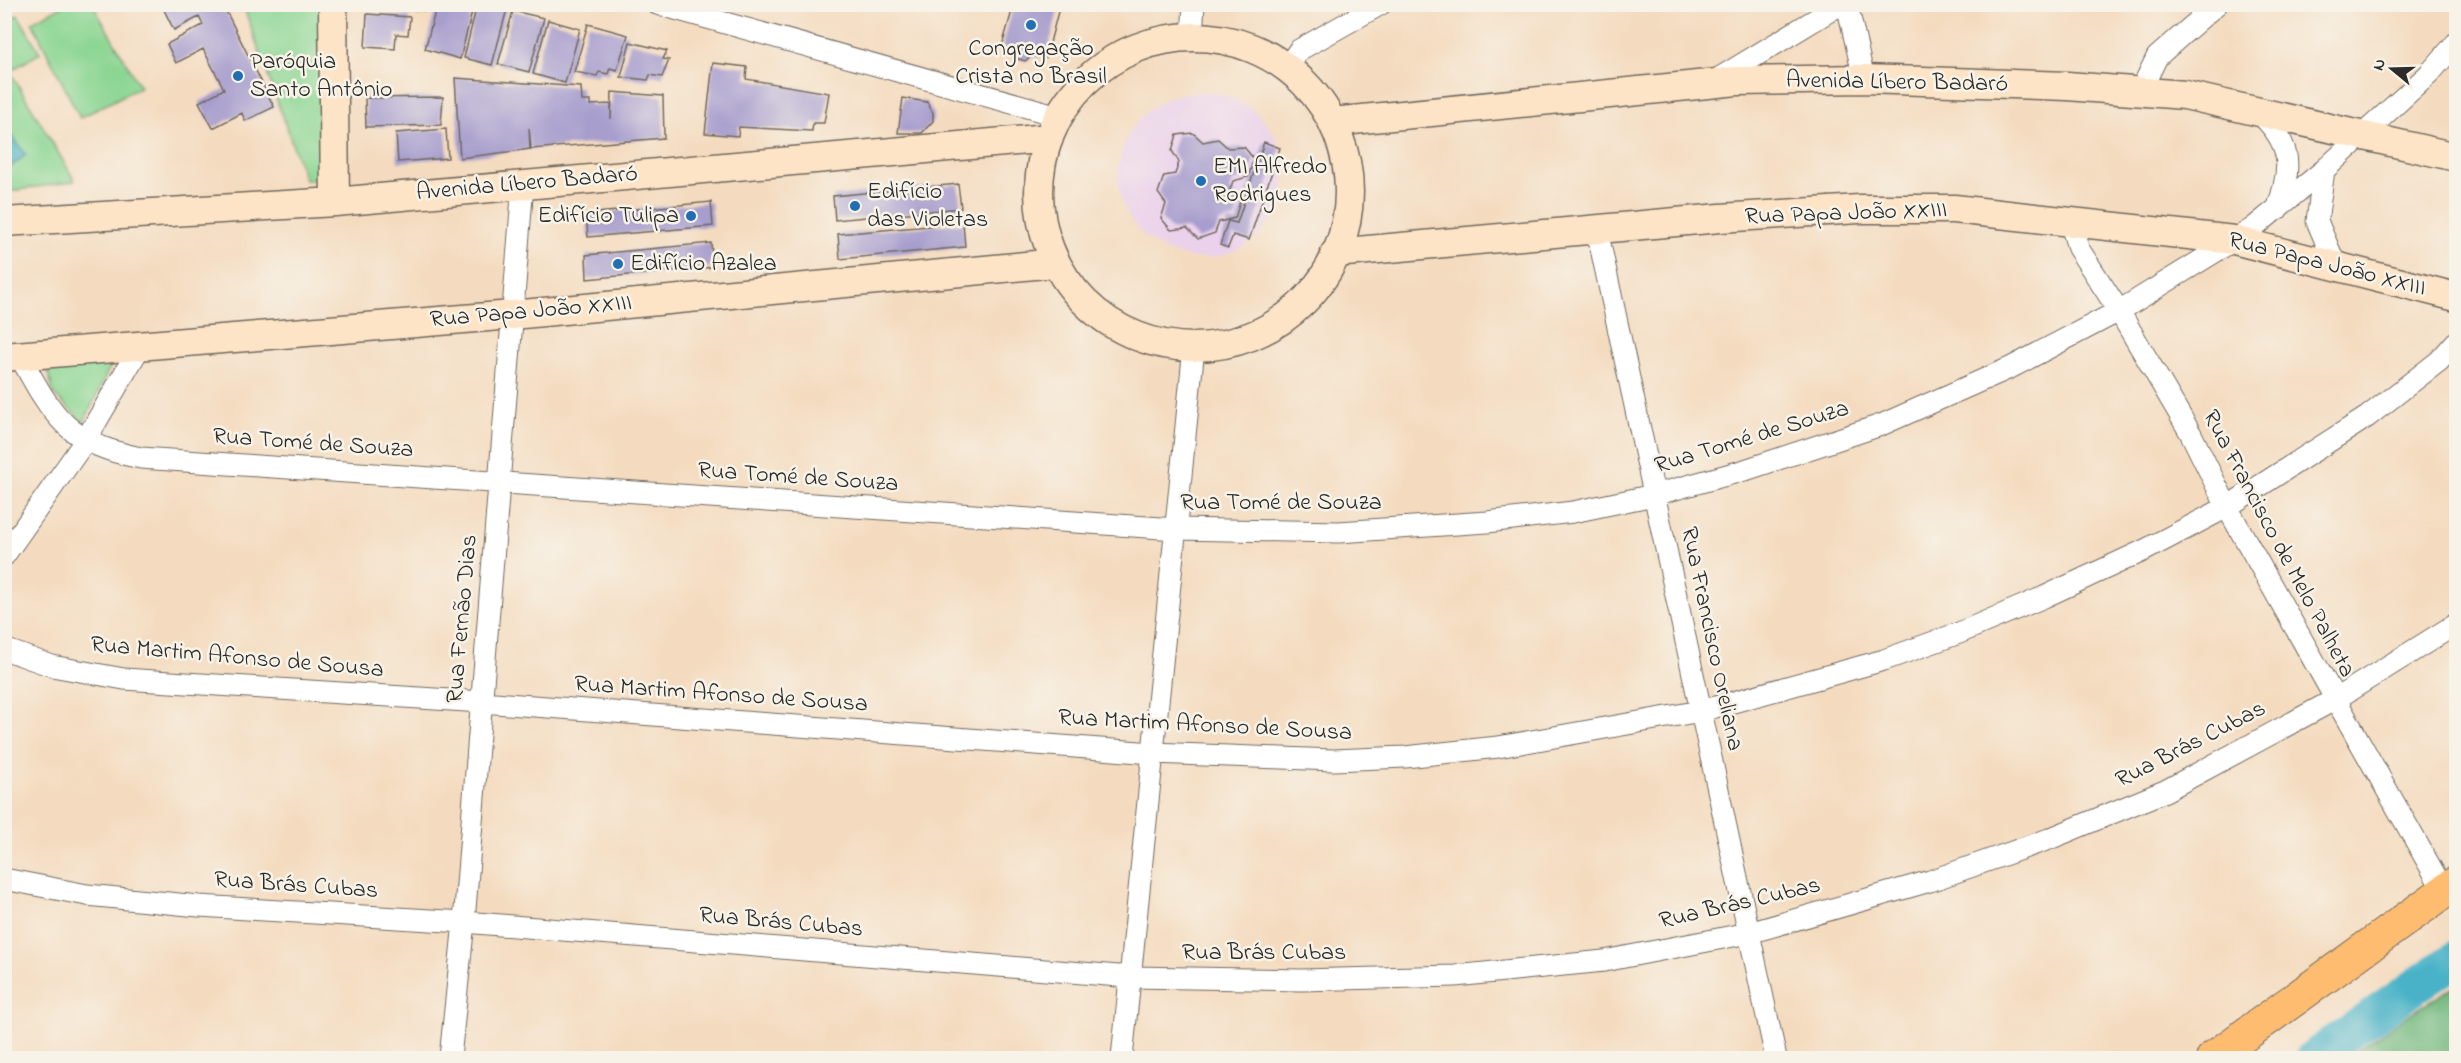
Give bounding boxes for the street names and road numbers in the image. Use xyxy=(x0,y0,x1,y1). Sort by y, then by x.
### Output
street label: Avenida Líbero Badaró xyxy=(1786,64,2008,102)
street label: Avenida Líbero Badaró xyxy=(415,157,639,211)
street label: Rua Papa João XXIII xyxy=(1744,193,1948,235)
street label: Rua Papa João XXIII xyxy=(2224,223,2430,307)
street label: Rua Papa João XXIII xyxy=(429,286,633,338)
street label: Rua Tomé de Souza xyxy=(1651,392,1853,484)
street label: Rua Francisco de Melo Palheta xyxy=(2192,404,2364,684)
street label: Rua Tomé de Souza xyxy=(211,420,415,468)
street label: Rua Tomé de Souza xyxy=(696,454,900,502)
street label: Rua Tomé de Souza xyxy=(1180,486,1382,521)
street label: Rua Francisco Oreliana xyxy=(1670,524,1752,754)
street label: Rua Fernão Dias xyxy=(438,533,488,705)
street label: Rua Martim Afonso de Sousa xyxy=(89,628,385,688)
street label: Rua Martim Afonso de Sousa xyxy=(573,667,869,723)
street label: Rua Brás Cubas xyxy=(2110,692,2272,798)
street label: Rua Martim Afonso de Sousa xyxy=(1057,701,1353,751)
street label: Rua Brás Cubas xyxy=(213,863,379,909)
street label: Rua Brás Cubas xyxy=(1656,868,1824,940)
street label: Rua Brás Cubas xyxy=(698,898,864,948)
street label: Rua Brás Cubas xyxy=(1182,936,1346,971)

